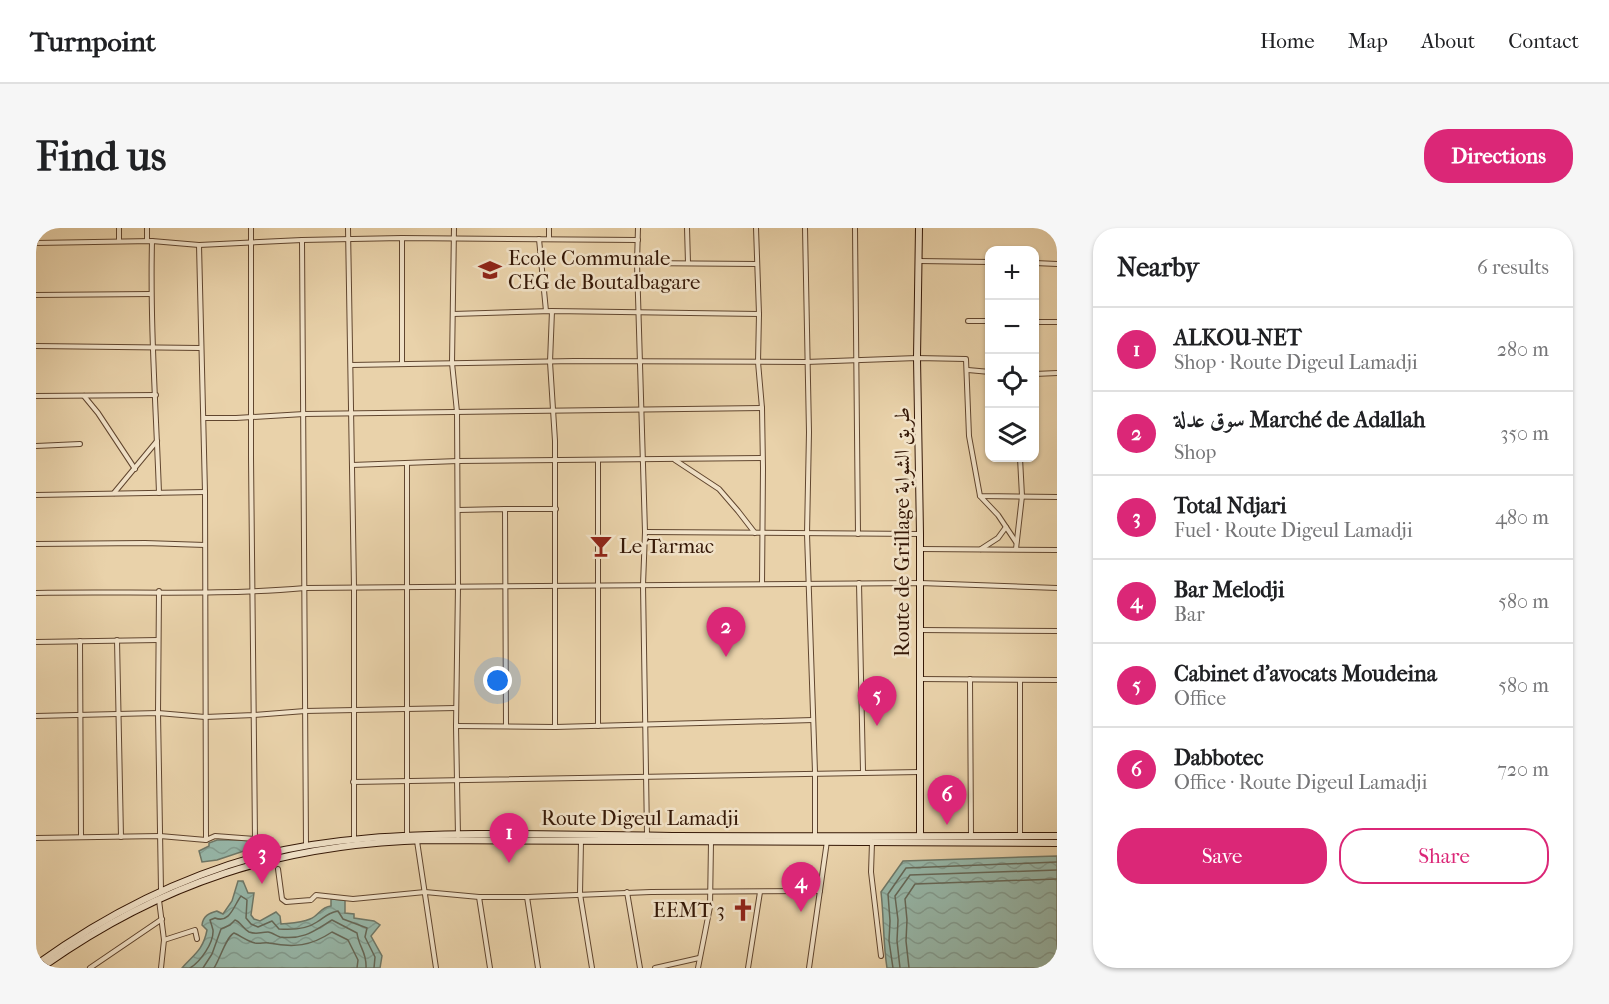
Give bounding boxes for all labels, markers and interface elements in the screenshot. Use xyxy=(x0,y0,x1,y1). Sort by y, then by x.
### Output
text: Turnpoint xyxy=(30,25,156,58)
text: Home xyxy=(1260,29,1315,53)
text: Map xyxy=(1348,29,1388,53)
text: About xyxy=(1421,29,1475,53)
text: Contact xyxy=(1508,29,1579,53)
button: Directions xyxy=(1424,129,1573,183)
text: Find us xyxy=(36,132,166,181)
place label: Ecole Communale CEG de Boutalbagare xyxy=(508,246,700,294)
map controls xyxy=(985,246,1039,462)
button: + xyxy=(985,246,1039,300)
text: Nearby xyxy=(1117,252,1199,283)
text: 6 results xyxy=(1477,256,1549,279)
school or university icon: Ecole Communale CEG de Boutalbagare xyxy=(477,257,503,283)
button: − xyxy=(985,300,1039,354)
text: ALKOU-NET xyxy=(1174,325,1302,351)
text: 1 xyxy=(1133,338,1140,361)
text: 280 m xyxy=(1497,338,1549,361)
text: Shop · Route Digeul Lamadji xyxy=(1174,351,1418,374)
button: locate xyxy=(985,354,1039,408)
street label: Route de Grillage طريق الشواية xyxy=(890,407,915,657)
text: سوق عدلة Marché de Adallah xyxy=(1174,407,1425,433)
button: layers xyxy=(985,408,1039,462)
text: 2 xyxy=(1131,422,1142,445)
text: 350 m xyxy=(1500,422,1549,445)
text: Shop xyxy=(1174,441,1216,464)
text: Total Ndjari xyxy=(1174,493,1287,519)
text: 3 xyxy=(1132,506,1141,529)
text: 480 m xyxy=(1495,506,1549,529)
text: Fuel · Route Digeul Lamadji xyxy=(1174,519,1413,542)
bar icon: Le Tarmac xyxy=(588,533,614,559)
place label: Le Tarmac xyxy=(619,534,714,558)
text: Bar Melodji xyxy=(1174,577,1284,603)
text: 4 xyxy=(1131,590,1142,613)
text: 580 m xyxy=(1498,590,1549,613)
text: Bar xyxy=(1174,603,1205,626)
pin: 2 xyxy=(706,608,746,657)
text: Cabinet d'avocats Moudeina xyxy=(1174,661,1437,687)
your location xyxy=(483,666,512,695)
text: 5 xyxy=(1132,674,1141,697)
text: 580 m xyxy=(1498,674,1549,697)
pin: 5 xyxy=(858,676,896,726)
text: Office xyxy=(1174,687,1226,710)
text: Dabbotec xyxy=(1174,745,1263,771)
text: 6 xyxy=(1131,758,1142,781)
text: 720 m xyxy=(1497,758,1549,781)
text: Office · Route Digeul Lamadji xyxy=(1174,771,1427,794)
pin: 6 xyxy=(928,776,966,825)
street label: Route Digeul Lamadji xyxy=(541,806,739,830)
pin: 1 xyxy=(490,814,528,863)
button: Save xyxy=(1117,828,1327,884)
button: Share xyxy=(1339,828,1549,884)
pin: 3 xyxy=(242,834,282,884)
pin: 4 xyxy=(782,862,820,912)
church icon: EEMT 3 xyxy=(730,897,756,923)
place label: EEMT 3 xyxy=(653,898,725,922)

